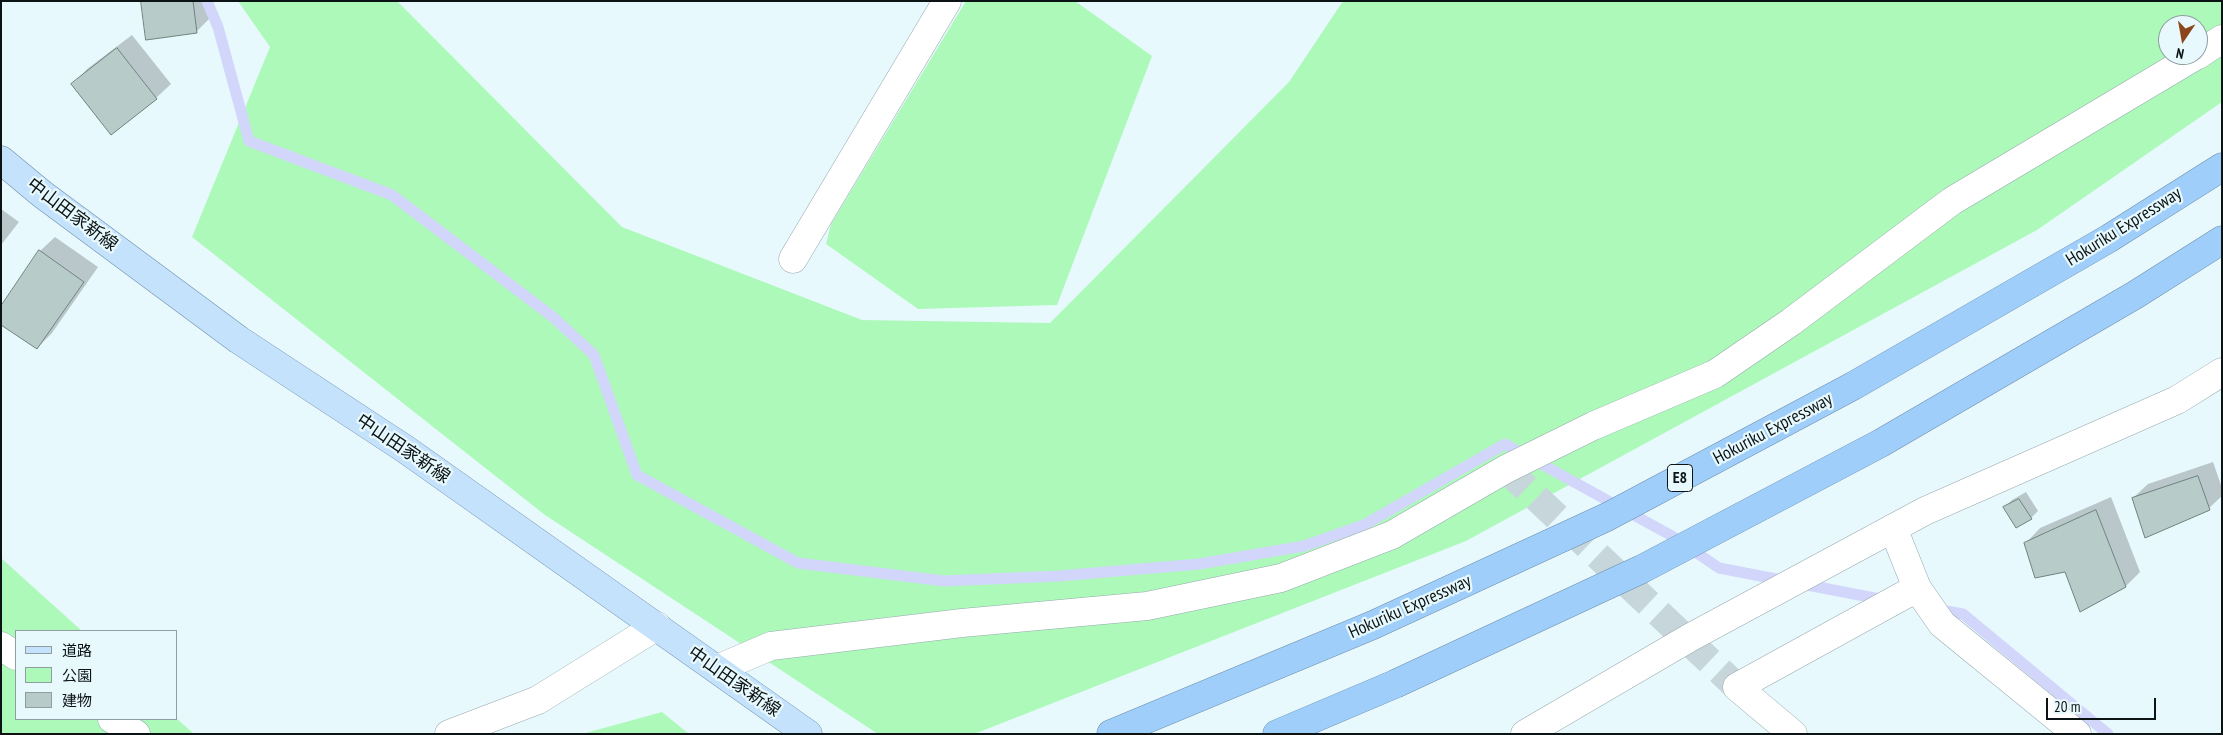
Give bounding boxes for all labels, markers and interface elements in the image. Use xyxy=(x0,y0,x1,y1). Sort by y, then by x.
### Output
north arrow xyxy=(2158,15,2208,65)
text: N xyxy=(2175,44,2186,63)
street label: 中山田家新線 xyxy=(22,174,122,256)
street label: Hokuriku Expressway xyxy=(2062,183,2186,271)
street label: Hokuriku Expressway xyxy=(1710,389,1836,469)
street label: 中山田家新線 xyxy=(352,410,454,488)
road number: E8 xyxy=(1668,464,1692,492)
street label: Hokuriku Expressway xyxy=(1345,570,1475,644)
legend xyxy=(15,630,178,720)
text: 道路 xyxy=(62,641,92,660)
street label: 中山田家新線 xyxy=(684,642,784,722)
text: 公園 xyxy=(62,666,92,685)
scale bar xyxy=(2048,688,2158,720)
text: 建物 xyxy=(62,691,92,710)
text: 20 m xyxy=(2054,697,2080,716)

